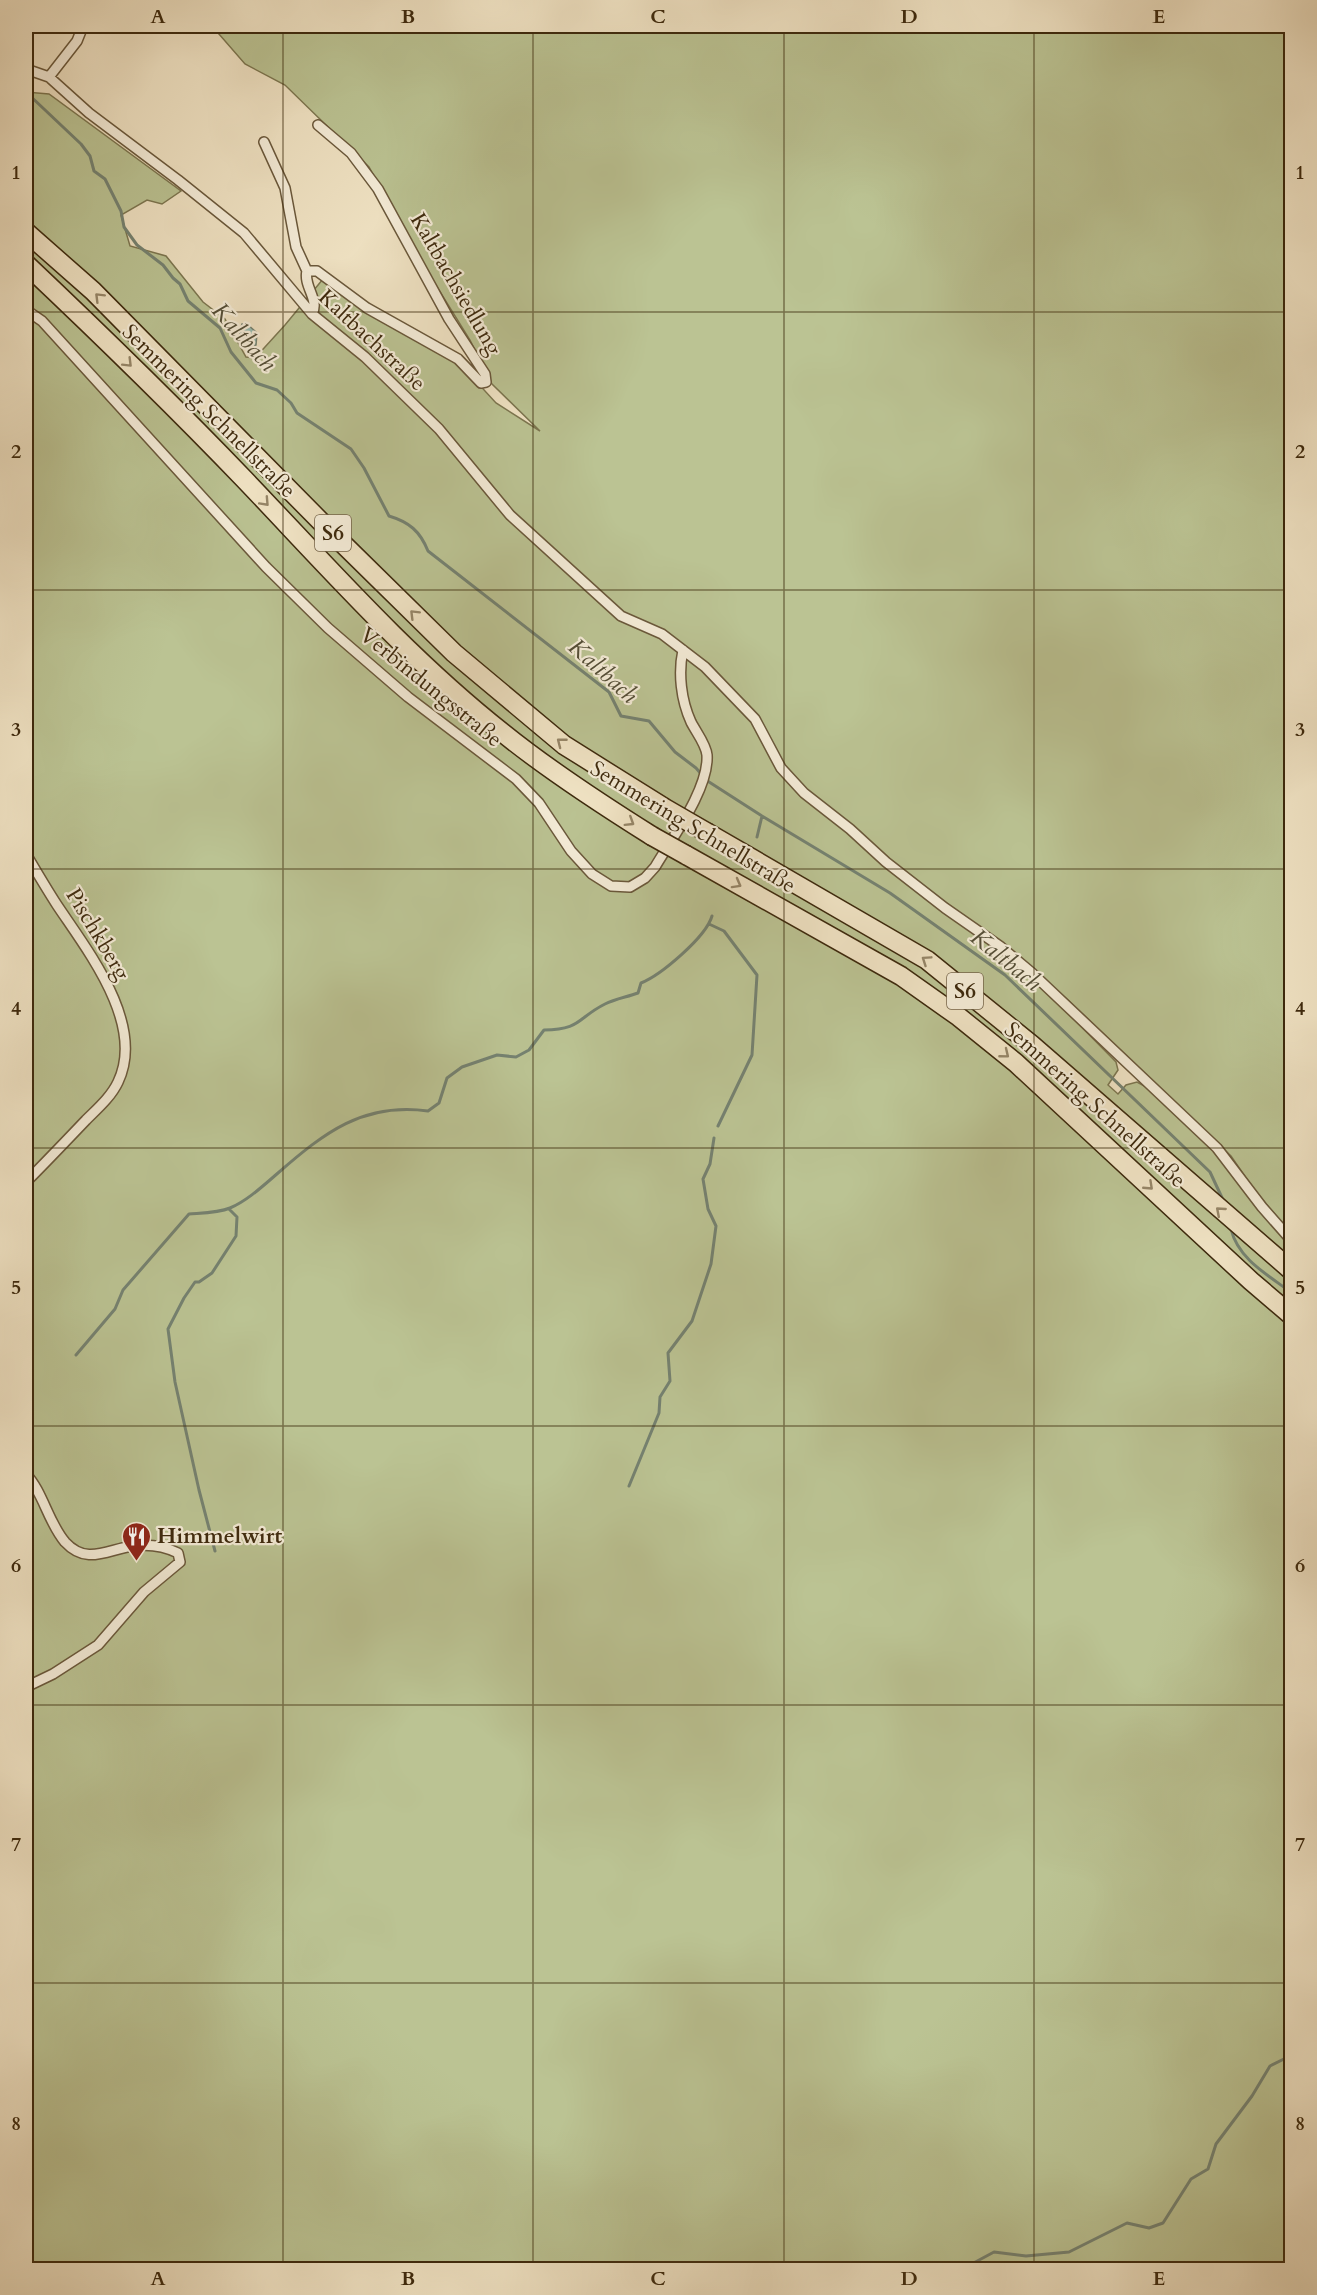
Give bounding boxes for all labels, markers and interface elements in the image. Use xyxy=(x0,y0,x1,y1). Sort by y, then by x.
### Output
text: A xyxy=(150,3,166,30)
text: B xyxy=(401,3,415,30)
text: C xyxy=(650,3,666,30)
text: D xyxy=(900,3,918,30)
text: E xyxy=(1153,3,1165,30)
text: 1 xyxy=(11,159,21,186)
text: 1 xyxy=(1295,159,1305,186)
street label: Kaltbachsiedlung xyxy=(403,207,509,361)
street label: Kaltbachstraße xyxy=(312,282,432,398)
one-way arrow xyxy=(95,293,106,304)
water label: Kaltbach xyxy=(204,295,284,379)
street label: Semmering Schnellstraße xyxy=(115,317,303,505)
one-way arrow xyxy=(121,356,131,367)
text: 2 xyxy=(11,438,21,465)
text: 2 xyxy=(1295,438,1305,465)
one-way arrow xyxy=(258,495,269,505)
road number: S6 xyxy=(315,515,351,551)
one-way arrow xyxy=(410,610,421,621)
street label: Verbindungsstraße xyxy=(353,620,509,754)
water label: Kaltbach xyxy=(561,631,645,711)
text: 3 xyxy=(11,716,21,743)
text: 3 xyxy=(1295,716,1305,743)
one-way arrow xyxy=(556,738,567,749)
street label: Semmering Schnellstraße xyxy=(585,754,801,900)
one-way arrow xyxy=(624,815,634,827)
one-way arrow xyxy=(731,877,741,888)
street label: Pischkberg xyxy=(59,882,138,986)
water label: Kaltbach xyxy=(963,921,1049,999)
one-way arrow xyxy=(921,956,932,967)
road number: S6 xyxy=(947,973,983,1009)
text: 4 xyxy=(11,995,21,1022)
text: 4 xyxy=(1295,995,1305,1022)
street label: Semmering Schnellstraße xyxy=(998,1015,1192,1195)
one-way arrow xyxy=(998,1047,1009,1058)
one-way arrow xyxy=(1142,1178,1153,1189)
one-way arrow xyxy=(1216,1207,1227,1218)
text: 5 xyxy=(11,1274,21,1301)
text: 5 xyxy=(1295,1274,1305,1301)
restaurant icon: Himmelwirt xyxy=(120,1520,152,1562)
place label: Himmelwirt xyxy=(157,1521,283,1551)
text: 6 xyxy=(11,1552,21,1579)
text: 6 xyxy=(1295,1552,1305,1579)
text: 7 xyxy=(11,1831,21,1858)
text: 7 xyxy=(1295,1831,1305,1858)
text: 8 xyxy=(11,2110,21,2137)
text: 8 xyxy=(1295,2110,1305,2137)
text: A xyxy=(150,2265,166,2292)
text: B xyxy=(401,2265,415,2292)
text: C xyxy=(650,2265,666,2292)
text: D xyxy=(900,2265,918,2292)
text: E xyxy=(1153,2265,1165,2292)

